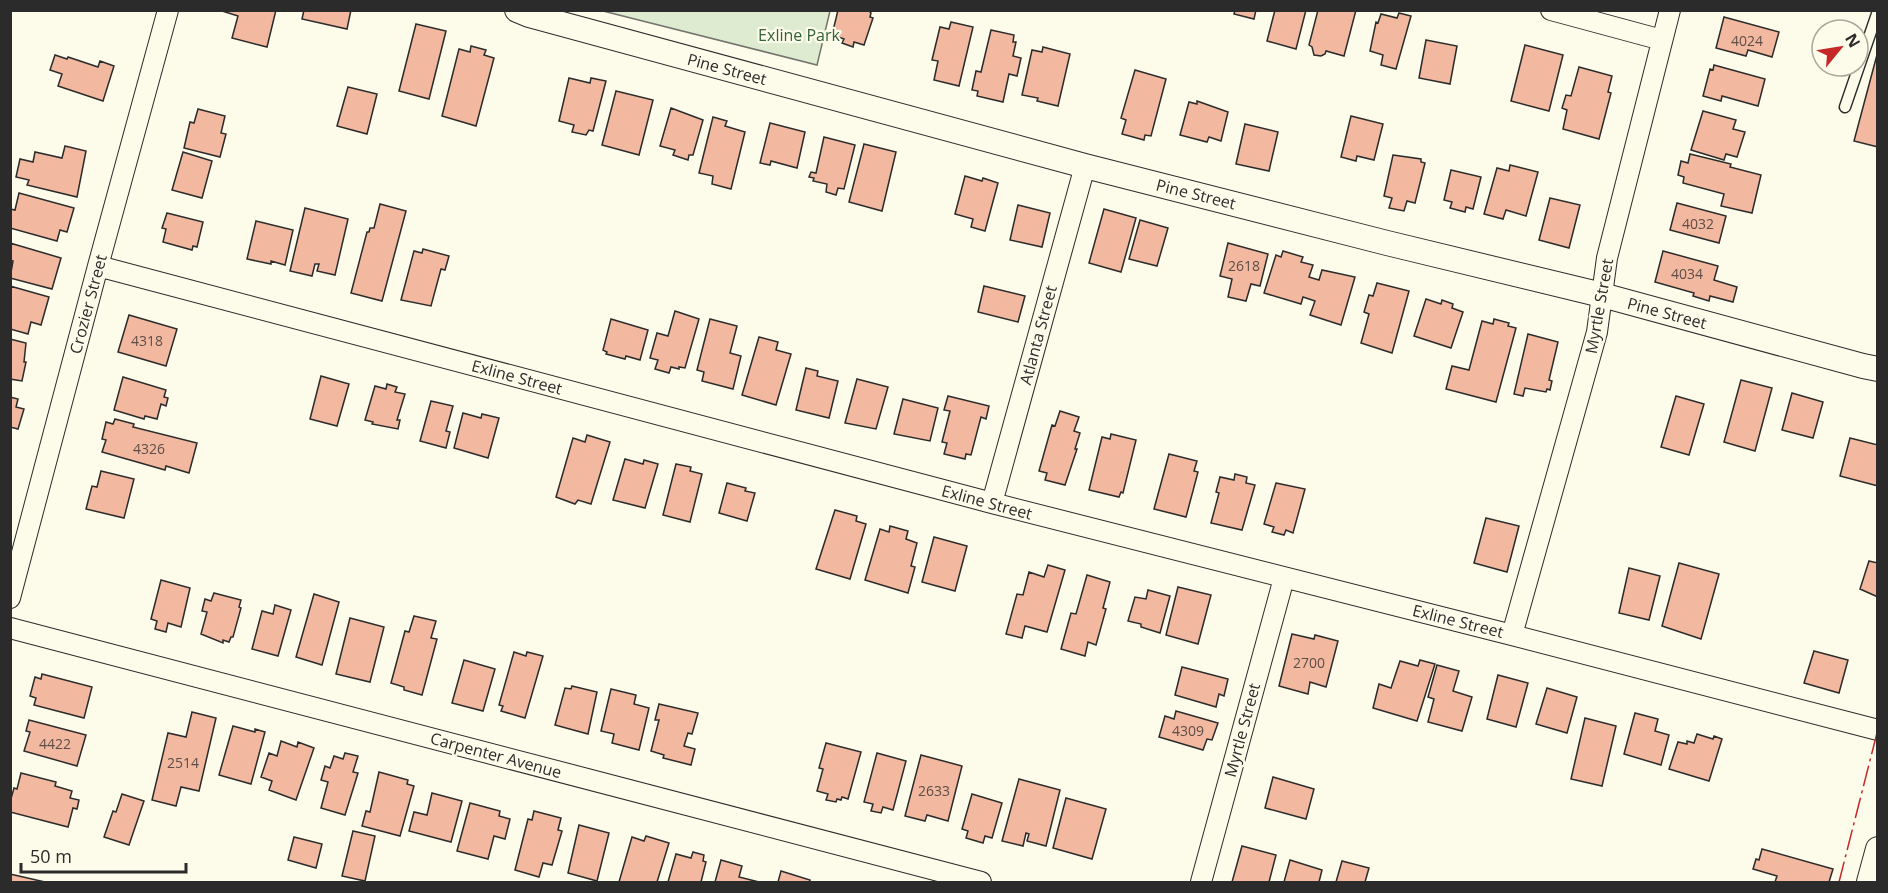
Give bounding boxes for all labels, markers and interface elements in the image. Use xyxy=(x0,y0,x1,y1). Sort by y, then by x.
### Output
north arrow xyxy=(1810,18,1870,78)
park label: Exline Park xyxy=(758,24,840,46)
text: N xyxy=(1840,29,1866,52)
house number: 4024 xyxy=(1731,31,1763,50)
street label: Pine Street xyxy=(685,48,769,90)
street label: Pine Street xyxy=(1154,173,1238,215)
house number: 4032 xyxy=(1682,214,1714,233)
street label: Crozier Street xyxy=(64,252,112,356)
house number: 2618 xyxy=(1228,256,1260,275)
street label: Myrtle Street xyxy=(1580,256,1618,355)
house number: 4034 xyxy=(1671,264,1703,283)
street label: Atlanta Street xyxy=(1014,283,1062,387)
street label: Pine Street xyxy=(1625,292,1709,334)
house number: 4318 xyxy=(131,331,163,350)
street label: Exline Street xyxy=(469,354,565,400)
house number: 4326 xyxy=(133,439,165,458)
street label: Exline Street xyxy=(939,479,1035,525)
street label: Exline Street xyxy=(1410,599,1506,643)
house number: 2700 xyxy=(1293,653,1325,672)
street label: Myrtle Street xyxy=(1219,680,1265,779)
house number: 4309 xyxy=(1172,721,1204,740)
street label: Carpenter Avenue xyxy=(428,727,564,783)
house number: 4422 xyxy=(39,734,71,753)
house number: 2514 xyxy=(167,753,199,772)
house number: 2633 xyxy=(918,781,950,800)
scale bar xyxy=(21,836,186,874)
text: 50 m xyxy=(30,844,72,868)

